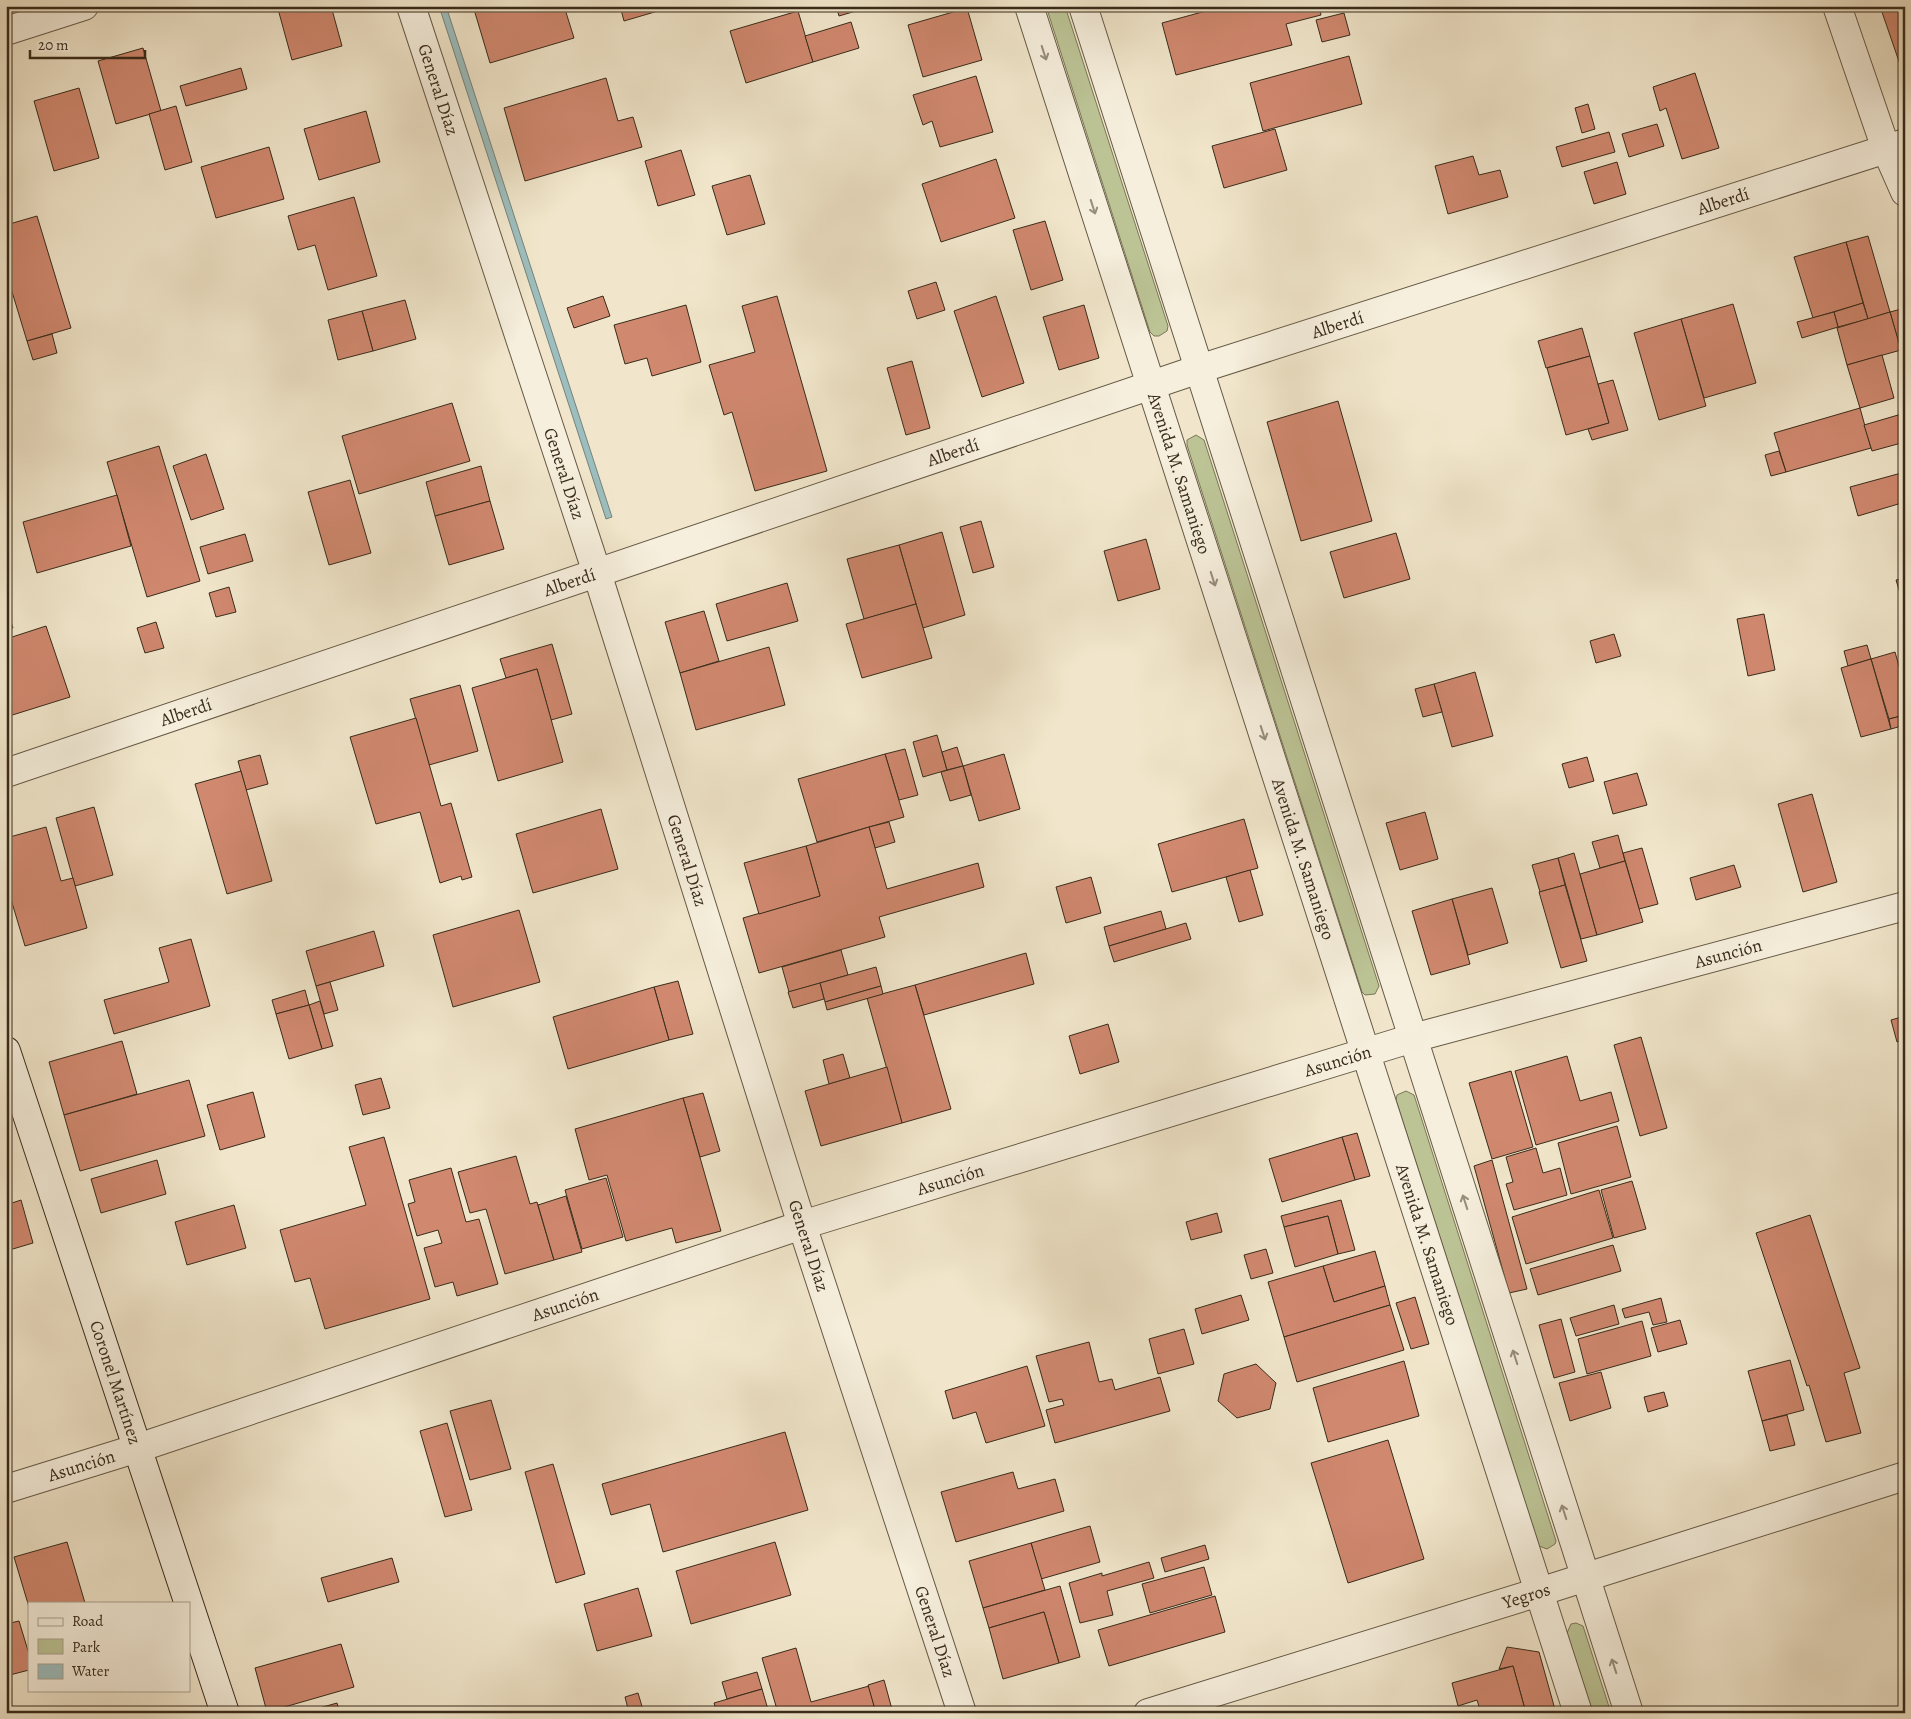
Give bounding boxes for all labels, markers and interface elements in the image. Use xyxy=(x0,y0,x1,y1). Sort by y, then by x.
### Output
scale bar xyxy=(30,28,145,60)
text: 20 m xyxy=(38,35,69,55)
street label: General Díaz xyxy=(412,41,465,139)
one-way arrow xyxy=(1039,44,1049,60)
street label: Alberdí xyxy=(1693,182,1752,221)
one-way arrow xyxy=(1089,199,1099,215)
street label: Alberdí xyxy=(1308,305,1367,345)
street label: Avenida M. Samaniego xyxy=(1142,389,1217,557)
street label: General Díaz xyxy=(538,425,591,522)
street label: Alberdí xyxy=(923,432,982,472)
street label: Alberdí xyxy=(540,562,599,602)
one-way arrow xyxy=(1208,570,1218,586)
street label: Alberdí xyxy=(156,692,215,732)
one-way arrow xyxy=(1258,725,1268,741)
street label: Avenida M. Samaniego xyxy=(1266,774,1341,943)
street label: General Díaz xyxy=(662,811,713,909)
street label: Asunción xyxy=(1691,933,1765,974)
street label: Asunción xyxy=(1300,1039,1374,1083)
street label: Asunción xyxy=(913,1158,987,1201)
street label: Avenida M. Samaniego xyxy=(1390,1160,1465,1328)
one-way arrow xyxy=(1460,1194,1470,1210)
street label: General Díaz xyxy=(783,1197,835,1295)
street label: Asunción xyxy=(528,1282,602,1327)
street label: Coronel Martínez xyxy=(84,1317,147,1447)
one-way arrow xyxy=(1509,1349,1519,1365)
street label: Asunción xyxy=(44,1444,118,1488)
one-way arrow xyxy=(1559,1504,1569,1520)
street label: Yegros xyxy=(1498,1577,1553,1615)
street label: General Díaz xyxy=(909,1583,962,1680)
legend xyxy=(28,1602,190,1692)
text: Road xyxy=(72,1611,104,1631)
text: Park xyxy=(72,1637,101,1657)
one-way arrow xyxy=(1608,1659,1618,1675)
text: Water xyxy=(71,1661,109,1681)

